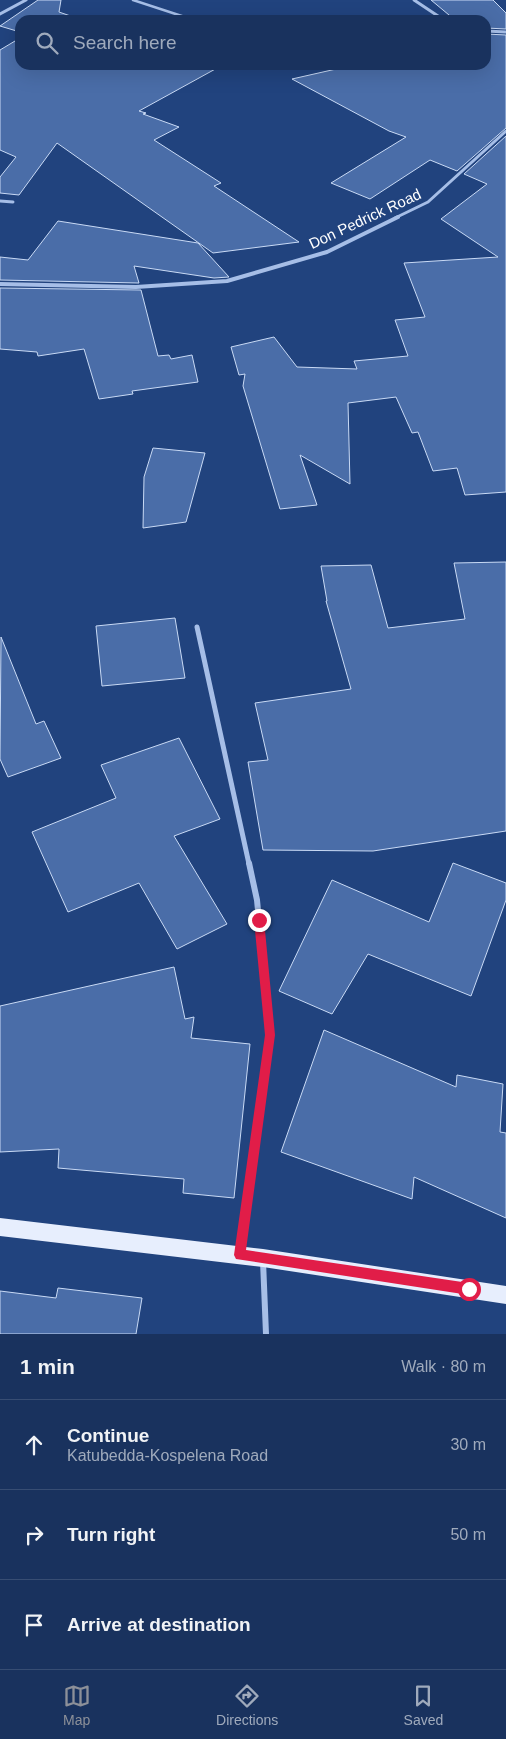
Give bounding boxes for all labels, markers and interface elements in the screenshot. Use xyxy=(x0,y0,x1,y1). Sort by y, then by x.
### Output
search box xyxy=(15,15,491,70)
icon: search xyxy=(33,29,61,57)
text: Search here xyxy=(73,32,177,53)
street label: Don Pedrick Road xyxy=(306,185,424,252)
route end xyxy=(248,909,271,932)
route start xyxy=(458,1278,481,1301)
text: 1 min xyxy=(20,1355,75,1378)
text: Walk · 80 m xyxy=(401,1358,486,1375)
text: Continue xyxy=(67,1425,149,1446)
icon: ahead xyxy=(20,1431,48,1459)
text: 30 m xyxy=(450,1436,486,1453)
text: Katubedda-Kospelena Road xyxy=(67,1447,268,1464)
icon: right xyxy=(20,1521,48,1549)
text: Turn right xyxy=(67,1524,155,1545)
text: 50 m xyxy=(450,1526,486,1543)
icon: arrive xyxy=(20,1611,48,1639)
text: Arrive at destination xyxy=(67,1614,251,1635)
tab: Map xyxy=(63,1682,91,1728)
tab: Directions xyxy=(216,1682,278,1728)
tab: Saved xyxy=(404,1682,443,1728)

